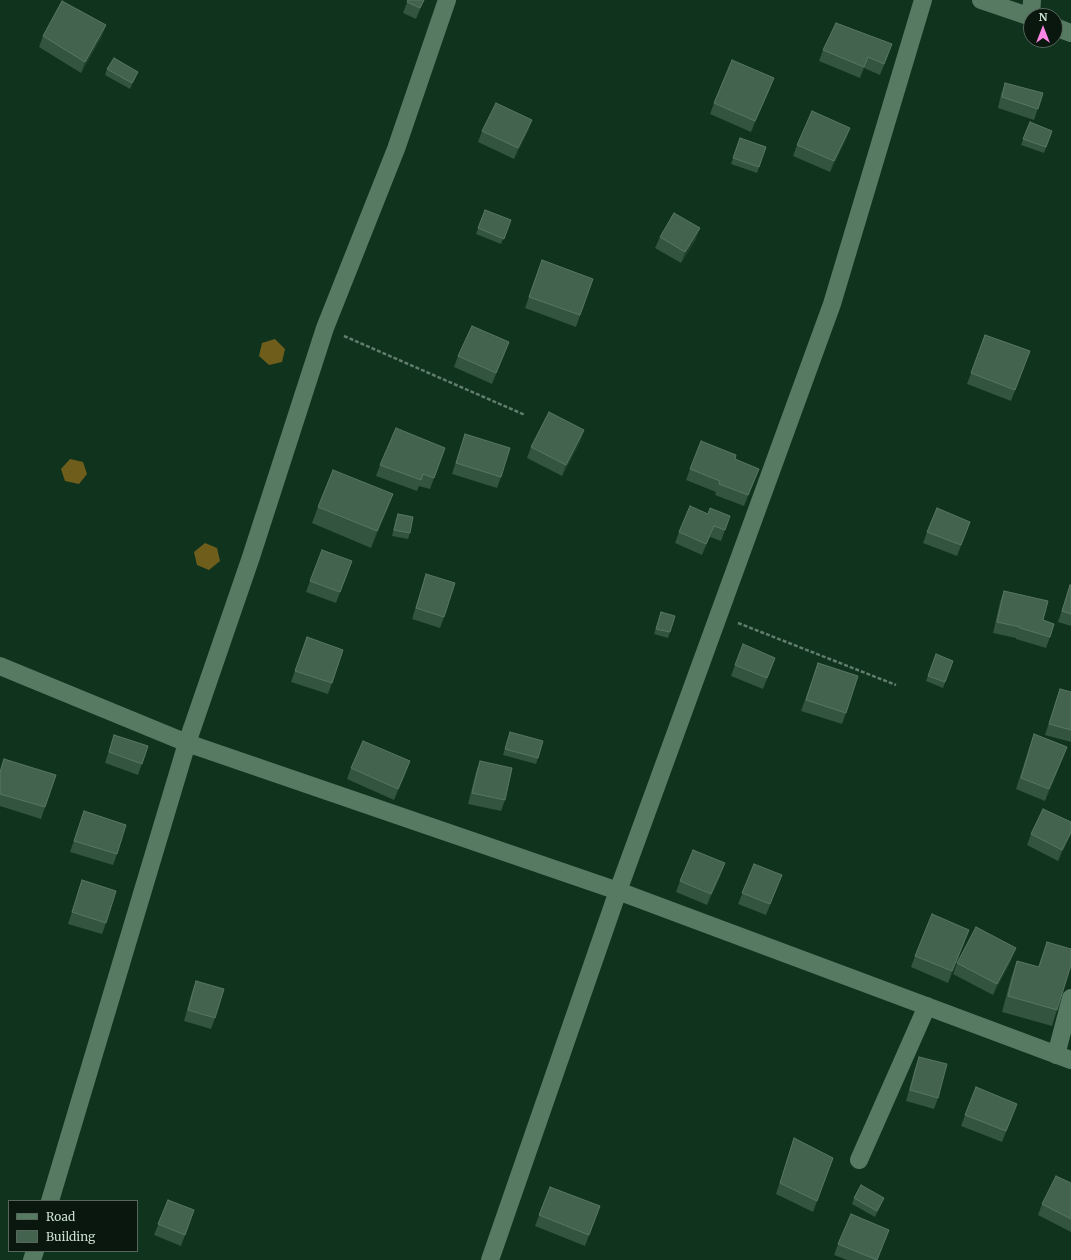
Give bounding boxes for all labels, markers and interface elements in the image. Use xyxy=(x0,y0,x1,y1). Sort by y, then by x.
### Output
north arrow xyxy=(1023,8,1063,48)
text: N xyxy=(1039,10,1047,24)
legend xyxy=(8,1200,138,1252)
text: Road xyxy=(46,1209,75,1224)
text: Building xyxy=(46,1229,95,1244)

